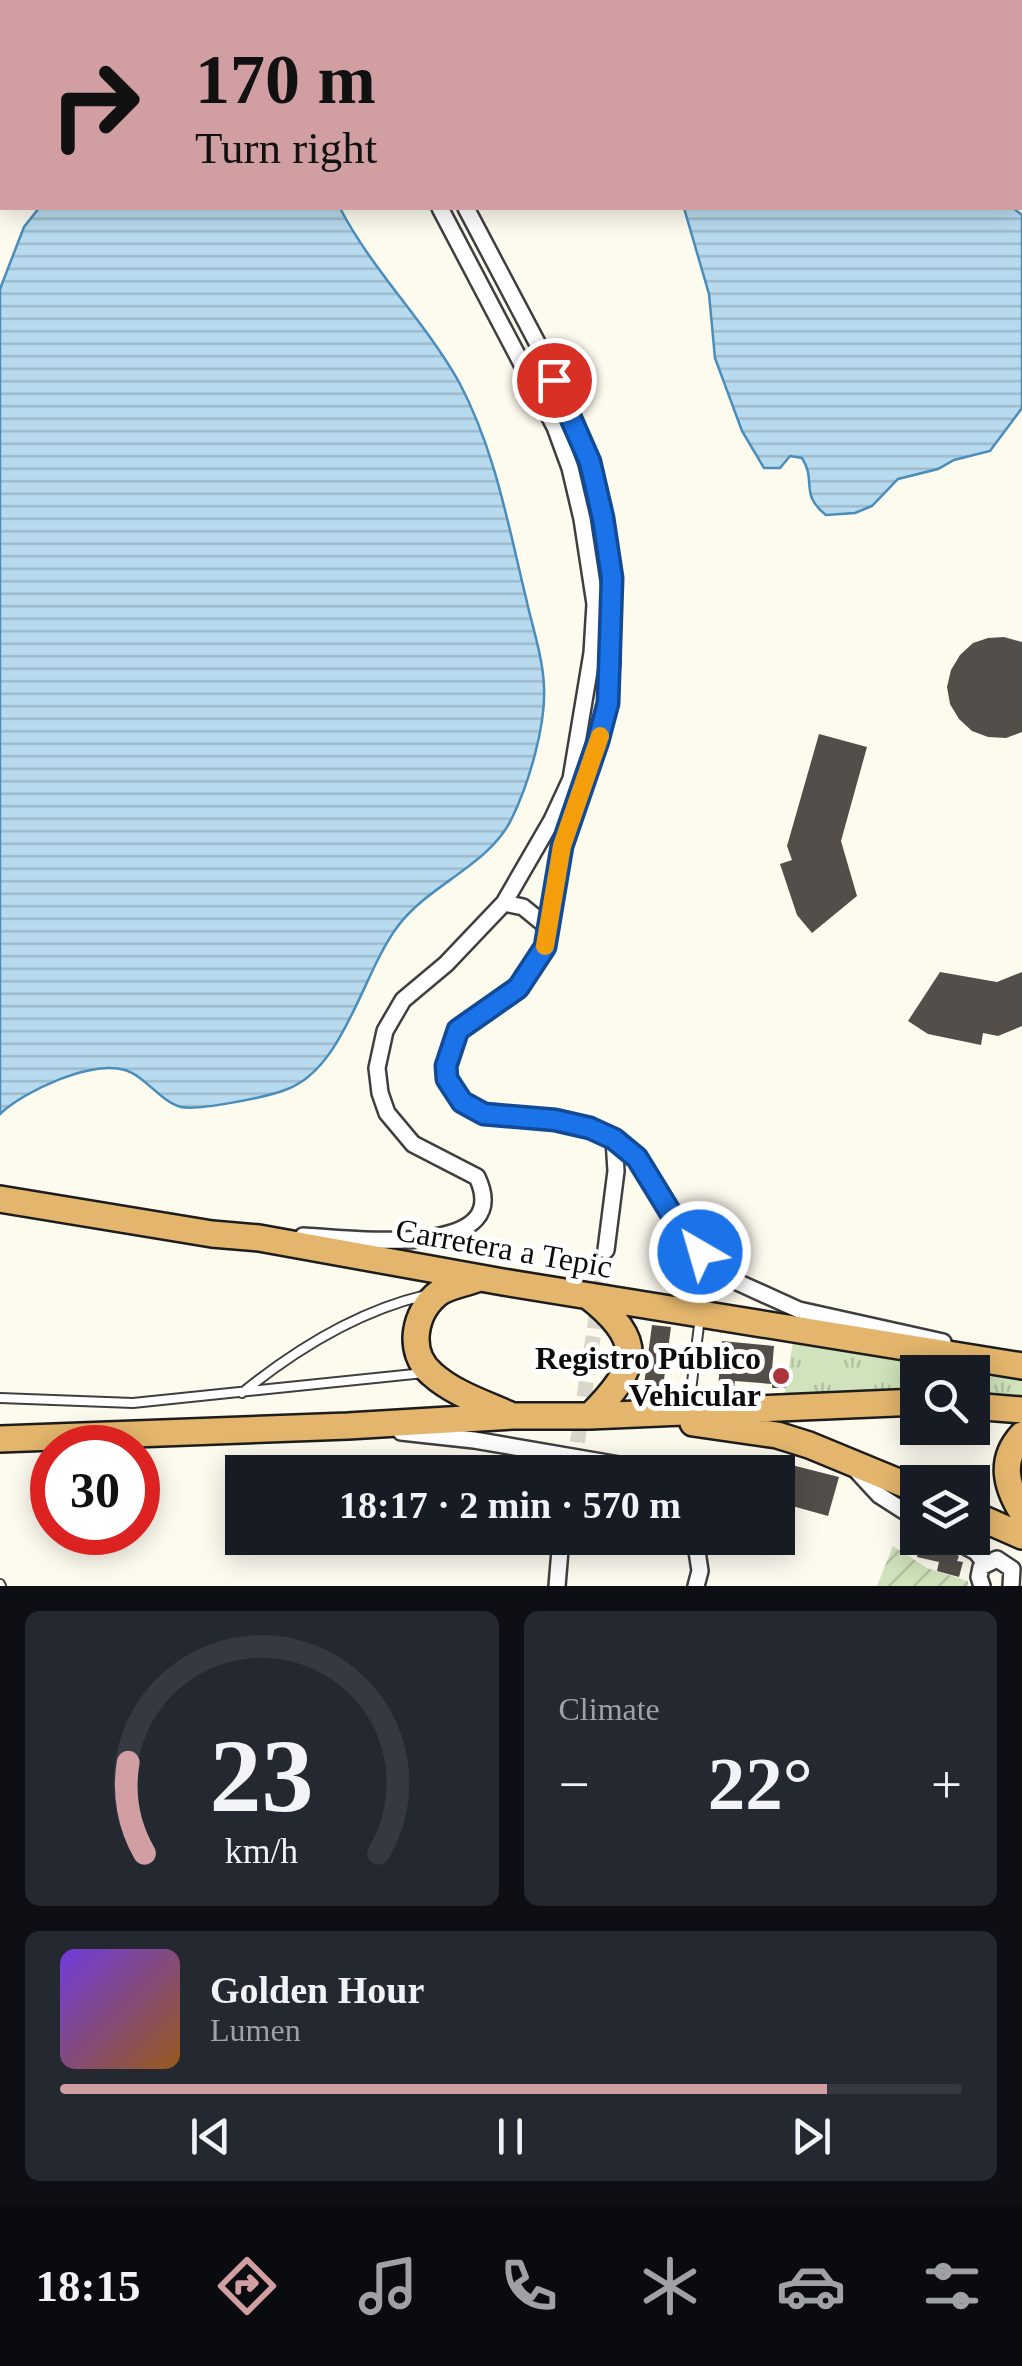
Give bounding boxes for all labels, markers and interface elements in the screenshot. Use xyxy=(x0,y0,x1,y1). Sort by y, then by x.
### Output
icon: right xyxy=(30,40,160,170)
text: 170 m xyxy=(195,41,376,118)
text: Turn right xyxy=(195,123,377,173)
pin xyxy=(512,338,597,423)
icon: arrive xyxy=(527,353,582,408)
position arrow xyxy=(648,1200,752,1304)
street label: Carretera a Tepic xyxy=(393,1211,615,1285)
place label: Registro Público Vehicular xyxy=(535,1340,761,1413)
map controls xyxy=(900,1355,990,1555)
button: search xyxy=(900,1355,990,1445)
marker: Registro Público Vehicular xyxy=(770,1365,792,1387)
speed limit sign: 30 xyxy=(30,1425,160,1555)
button: layers xyxy=(900,1465,990,1555)
text: 18:17 · 2 min · 570 m xyxy=(339,1484,681,1526)
text: Climate xyxy=(559,1691,660,1727)
text: 23 xyxy=(210,1718,314,1833)
text: 22° xyxy=(708,1742,813,1825)
text: − xyxy=(559,1754,590,1815)
text: + xyxy=(931,1754,962,1815)
text: km/h xyxy=(225,1831,299,1871)
text: Golden Hour xyxy=(210,1969,424,2011)
text: Lumen xyxy=(210,2012,301,2048)
icon: previous xyxy=(183,2109,238,2164)
icon: pause xyxy=(483,2109,538,2164)
icon: next xyxy=(784,2109,839,2164)
icon: directions xyxy=(212,2251,282,2321)
icon: music xyxy=(353,2251,423,2321)
icon: phone xyxy=(494,2251,564,2321)
icon: climate xyxy=(635,2251,705,2321)
icon: car xyxy=(776,2251,846,2321)
icon: filters xyxy=(917,2251,987,2321)
text: 18:15 xyxy=(36,2261,141,2311)

